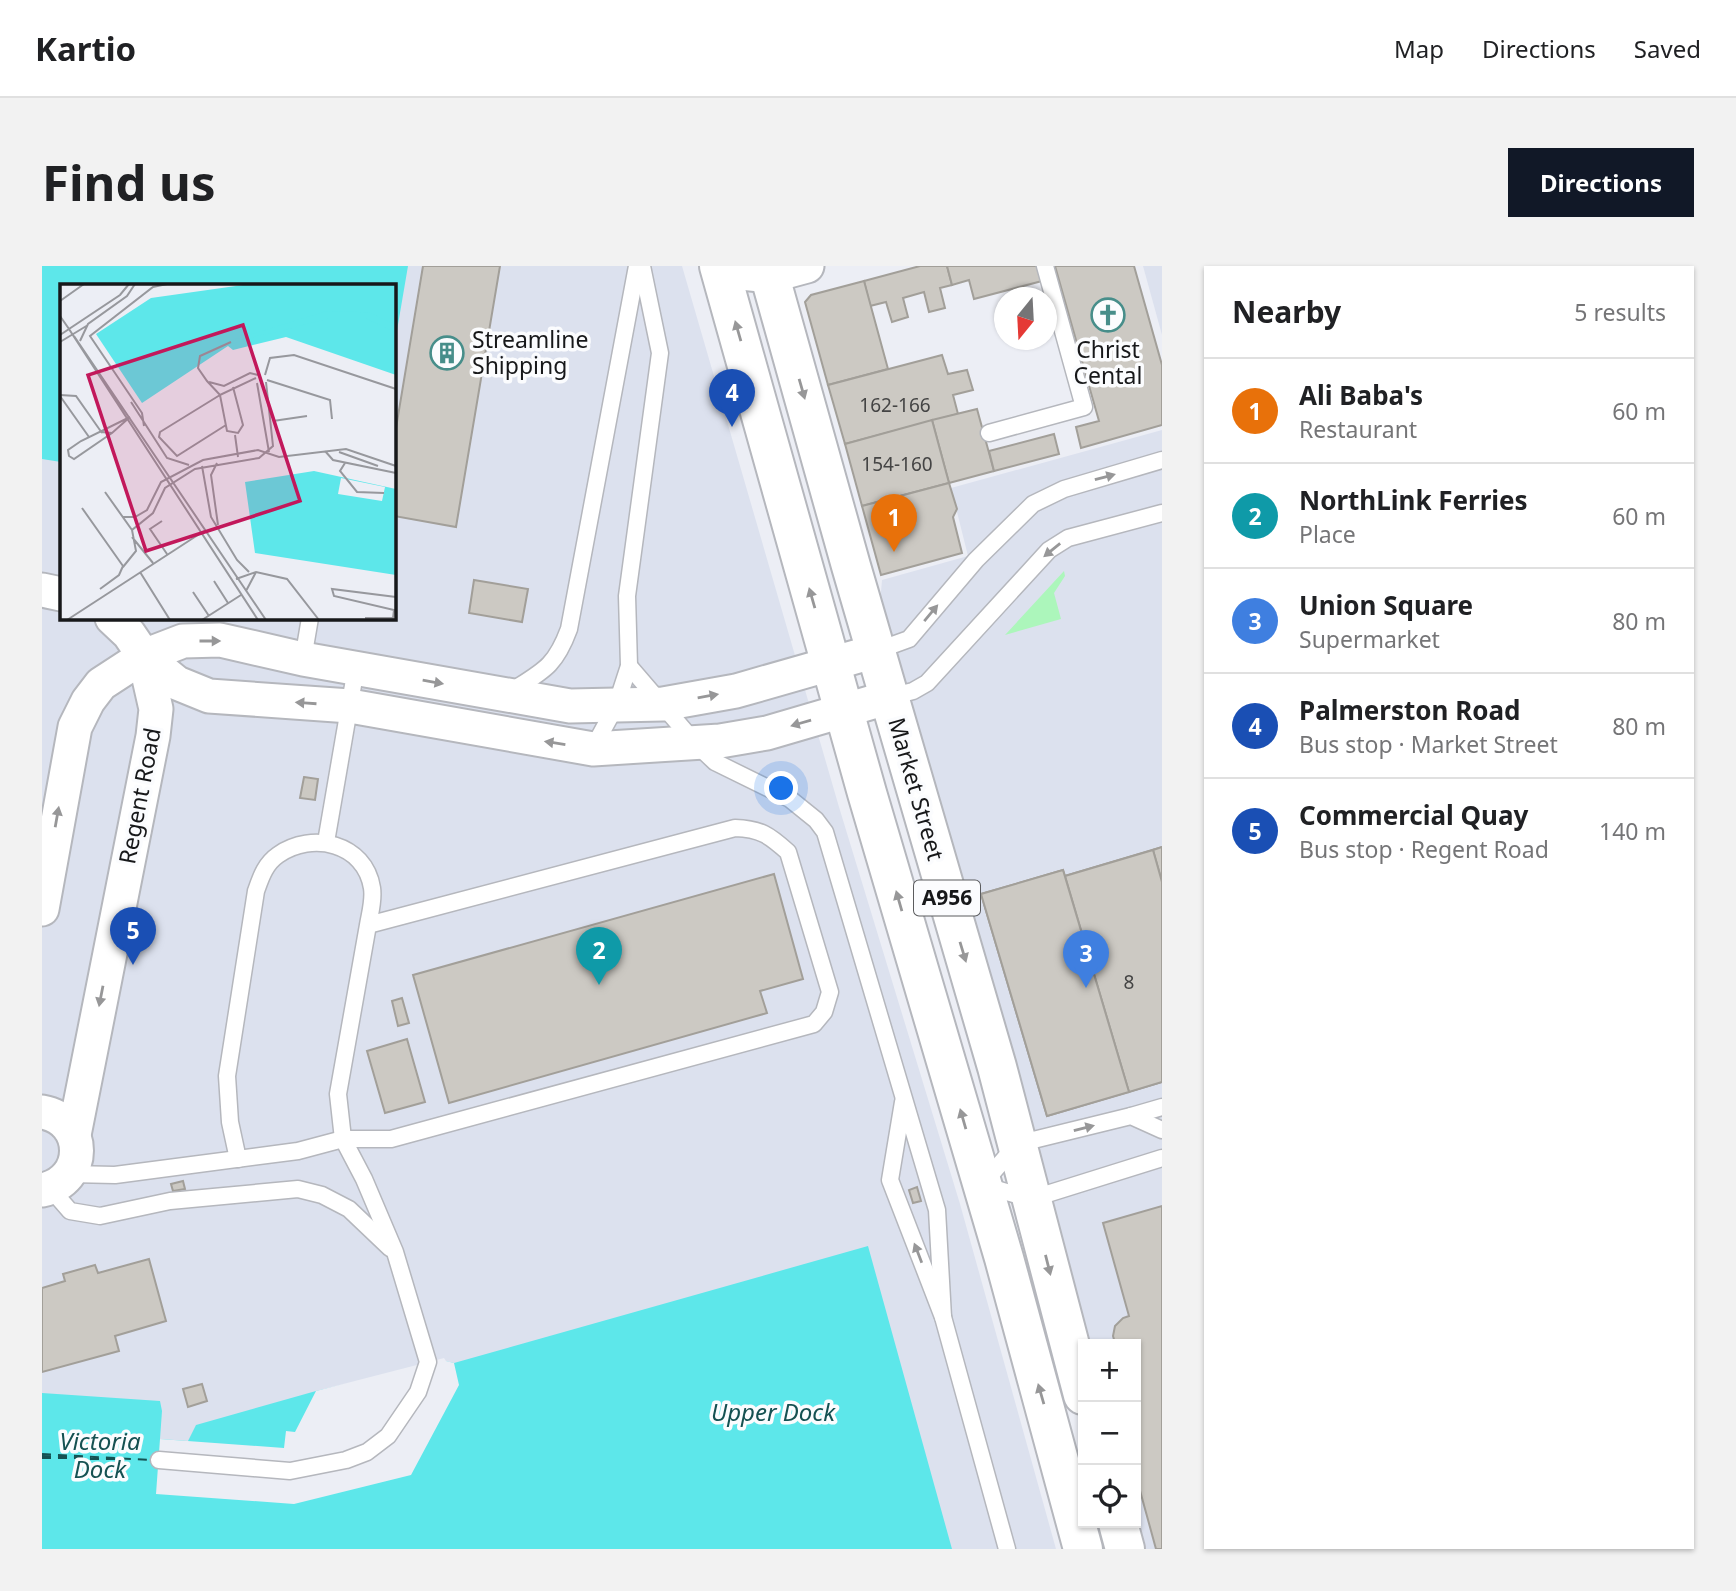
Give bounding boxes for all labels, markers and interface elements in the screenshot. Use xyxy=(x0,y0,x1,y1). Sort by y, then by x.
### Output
text: Kartio xyxy=(35,26,136,71)
text: Map xyxy=(1394,32,1444,65)
text: Directions xyxy=(1482,32,1596,65)
text: Saved xyxy=(1634,32,1701,65)
button: Directions xyxy=(1508,148,1694,217)
text: Find us xyxy=(42,149,216,215)
inset map xyxy=(60,284,396,620)
north arrow xyxy=(994,287,1057,350)
text: Nearby xyxy=(1232,291,1341,332)
church icon: Christ Cental xyxy=(1089,296,1127,334)
text: 5 results xyxy=(1574,296,1666,328)
one-way arrow xyxy=(732,321,742,342)
place label: Streamline Shipping xyxy=(472,323,588,381)
place label: Christ Cental xyxy=(1074,333,1142,391)
building icon: Streamline Shipping xyxy=(428,334,466,372)
pin: 4 xyxy=(709,369,755,427)
text: Ali Baba's xyxy=(1299,377,1423,413)
one-way arrow xyxy=(797,379,807,400)
house number: 162-166 xyxy=(859,392,931,418)
text: 1 xyxy=(1248,395,1262,427)
text: 60 m xyxy=(1612,395,1666,427)
text: Restaurant xyxy=(1299,413,1417,445)
house number: 154-160 xyxy=(861,451,933,477)
one-way arrow xyxy=(1095,471,1116,481)
text: NorthLink Ferries xyxy=(1299,482,1528,518)
pin: 1 xyxy=(871,494,917,552)
text: 2 xyxy=(1248,500,1262,532)
text: 60 m xyxy=(1612,500,1666,532)
text: Place xyxy=(1299,518,1356,550)
one-way arrow xyxy=(1043,542,1061,557)
one-way arrow xyxy=(806,587,817,609)
text: Union Square xyxy=(1299,587,1473,623)
one-way arrow xyxy=(923,605,938,622)
text: 3 xyxy=(1248,605,1262,637)
text: 80 m xyxy=(1612,605,1666,637)
text: Supermarket xyxy=(1299,623,1440,655)
one-way arrow xyxy=(199,635,221,647)
one-way arrow xyxy=(422,677,444,688)
one-way arrow xyxy=(697,691,719,702)
text: Palmerston Road xyxy=(1299,692,1521,728)
one-way arrow xyxy=(295,697,317,708)
text: 4 xyxy=(1248,710,1262,742)
text: 80 m xyxy=(1612,710,1666,742)
street label: Market Street xyxy=(881,714,953,864)
one-way arrow xyxy=(790,718,812,729)
street label: Regent Road xyxy=(110,725,168,867)
text: Bus stop · Market Street xyxy=(1299,728,1558,760)
one-way arrow xyxy=(544,737,566,748)
your location xyxy=(764,771,798,805)
text: Commercial Quay xyxy=(1299,797,1528,833)
one-way arrow xyxy=(52,806,63,828)
text: 5 xyxy=(1248,815,1262,847)
text: 140 m xyxy=(1599,815,1666,847)
text: Bus stop · Regent Road xyxy=(1299,833,1549,865)
road number: A956 xyxy=(914,880,980,916)
one-way arrow xyxy=(893,890,903,911)
pin: 5 xyxy=(110,907,156,965)
pin: 2 xyxy=(576,927,622,985)
pin: 3 xyxy=(1063,930,1109,988)
one-way arrow xyxy=(958,942,968,963)
house number: 8 xyxy=(1124,969,1134,995)
one-way arrow xyxy=(96,985,107,1007)
one-way arrow xyxy=(957,1108,967,1129)
one-way arrow xyxy=(1073,1122,1095,1133)
one-way arrow xyxy=(913,1243,924,1264)
one-way arrow xyxy=(1043,1254,1054,1276)
map controls xyxy=(1078,1339,1141,1528)
button: + xyxy=(1078,1339,1141,1402)
one-way arrow xyxy=(1036,1383,1046,1404)
water label: Upper Dock xyxy=(711,1395,836,1428)
button: − xyxy=(1078,1402,1141,1465)
water label: Victoria Dock xyxy=(59,1424,141,1485)
button: locate xyxy=(1078,1465,1141,1528)

